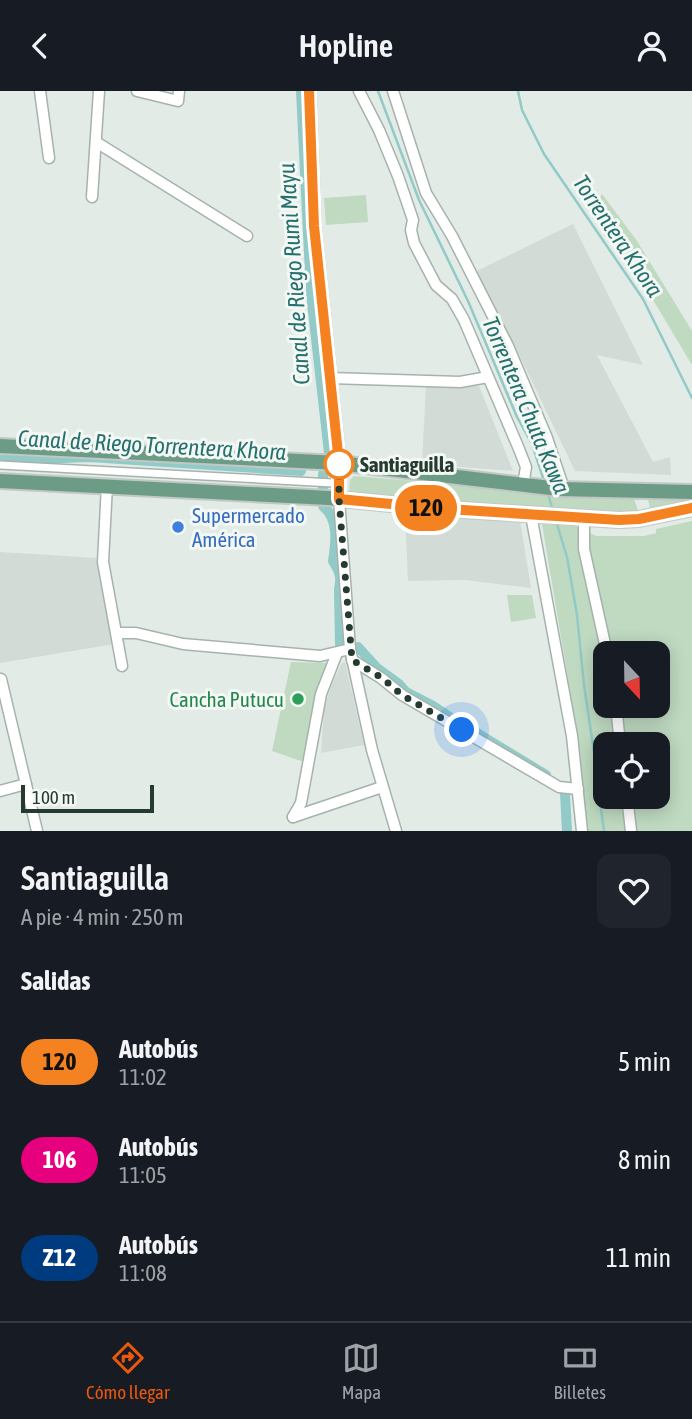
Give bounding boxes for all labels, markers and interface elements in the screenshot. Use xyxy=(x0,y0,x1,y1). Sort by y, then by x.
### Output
icon: back xyxy=(21,27,59,65)
text: Hopline xyxy=(299,27,393,64)
icon: person xyxy=(633,27,671,65)
water label: Canal de Riego Rumi Mayu xyxy=(273,162,315,386)
water label: Torrentera Khora xyxy=(568,170,668,302)
water label: Torrentera Chuta Kawa xyxy=(477,313,575,497)
water label: Canal de Riego Torrentera Khora xyxy=(17,425,287,465)
marker: Santiaguilla xyxy=(324,449,354,479)
place label: Santiaguilla xyxy=(360,452,455,476)
line badge: 120 xyxy=(386,485,466,531)
text: 120 xyxy=(409,494,443,521)
place label: Supermercado América xyxy=(192,503,305,551)
marker: Supermercado América xyxy=(170,519,186,535)
north arrow xyxy=(593,641,670,717)
map controls xyxy=(593,641,670,809)
place label: Cancha Putucu xyxy=(169,687,284,711)
marker: Cancha Putucu xyxy=(290,691,306,707)
your location xyxy=(444,712,479,747)
button: locate xyxy=(593,732,670,809)
scale bar xyxy=(21,782,154,814)
text: 100 m xyxy=(32,786,75,808)
button: heart xyxy=(597,854,671,928)
text: Santiaguilla xyxy=(21,859,169,897)
text: A pie · 4 min · 250 m xyxy=(21,904,184,930)
text: Salidas xyxy=(21,966,90,996)
text: Autobús xyxy=(119,1034,198,1064)
text: 5 min xyxy=(618,1047,671,1077)
text: 120 xyxy=(43,1048,76,1075)
text: 11:02 xyxy=(119,1064,167,1090)
text: Autobús xyxy=(119,1132,198,1162)
text: 8 min xyxy=(618,1145,671,1175)
text: 106 xyxy=(43,1146,76,1173)
text: 11:05 xyxy=(119,1162,167,1188)
text: Autobús xyxy=(119,1230,198,1260)
text: 11 min xyxy=(606,1243,671,1273)
text: Z12 xyxy=(43,1244,76,1271)
text: 11:08 xyxy=(119,1260,167,1286)
tab: Cómo llegar xyxy=(86,1339,170,1403)
tab: Mapa xyxy=(342,1339,381,1403)
tab: Billetes xyxy=(553,1339,606,1403)

